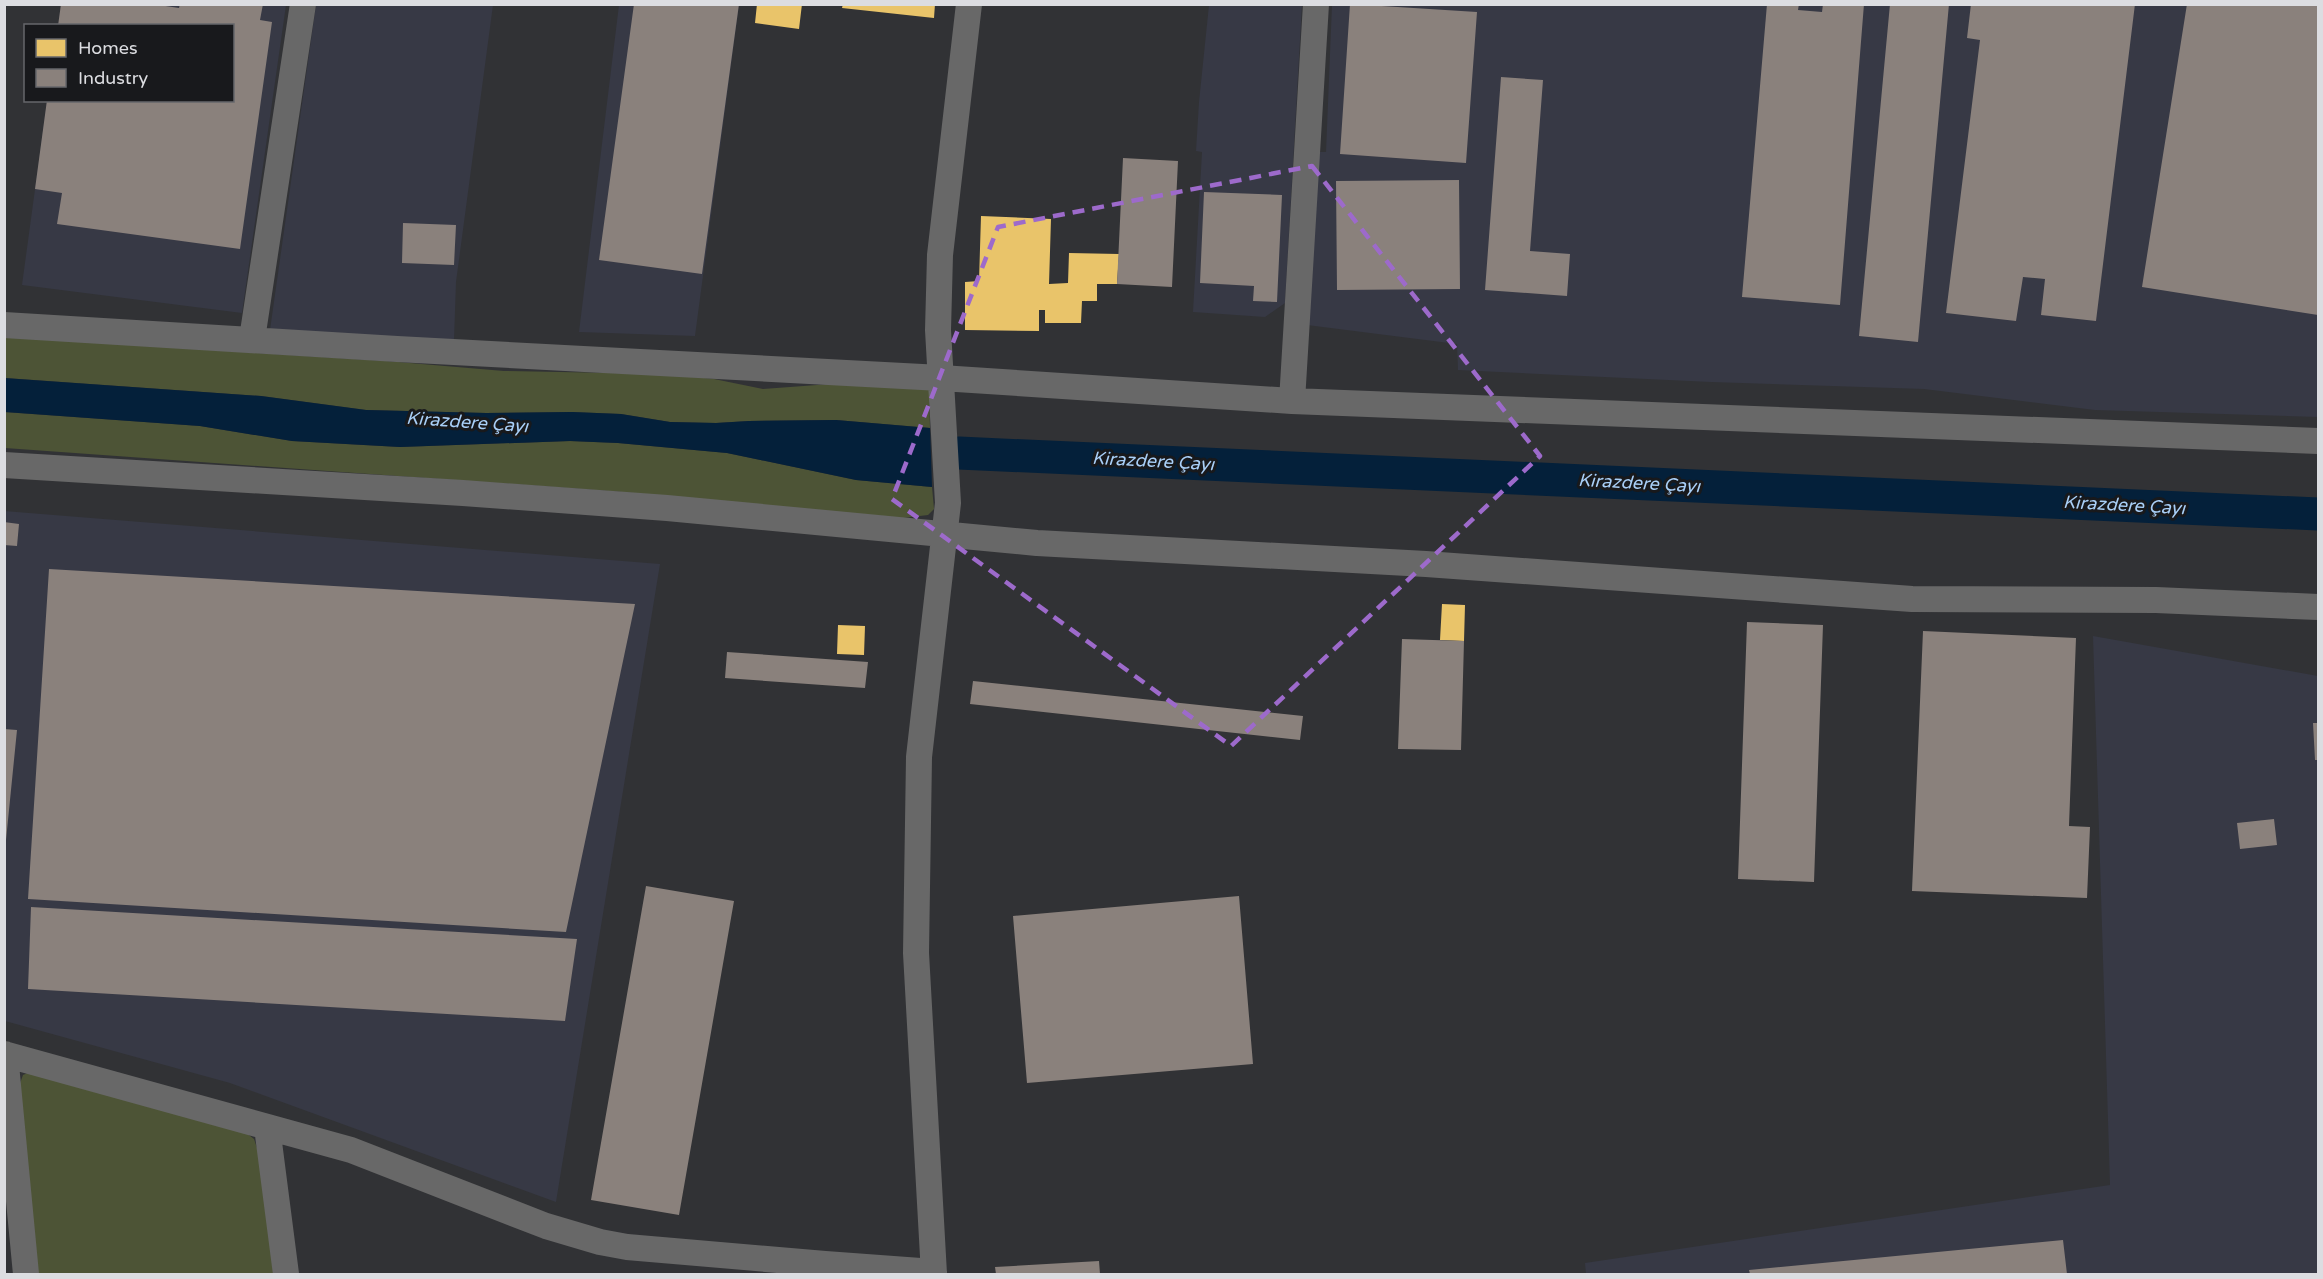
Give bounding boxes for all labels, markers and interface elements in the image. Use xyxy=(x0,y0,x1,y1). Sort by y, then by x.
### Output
legend xyxy=(24,24,234,102)
text: Homes xyxy=(78,37,138,59)
text: Industry xyxy=(78,67,149,89)
water label: Kirazdere Çayı xyxy=(405,407,530,437)
water label: Kirazdere Çayı xyxy=(1091,447,1216,475)
water label: Kirazdere Çayı xyxy=(1577,469,1702,497)
water label: Kirazdere Çayı xyxy=(2062,491,2187,519)

